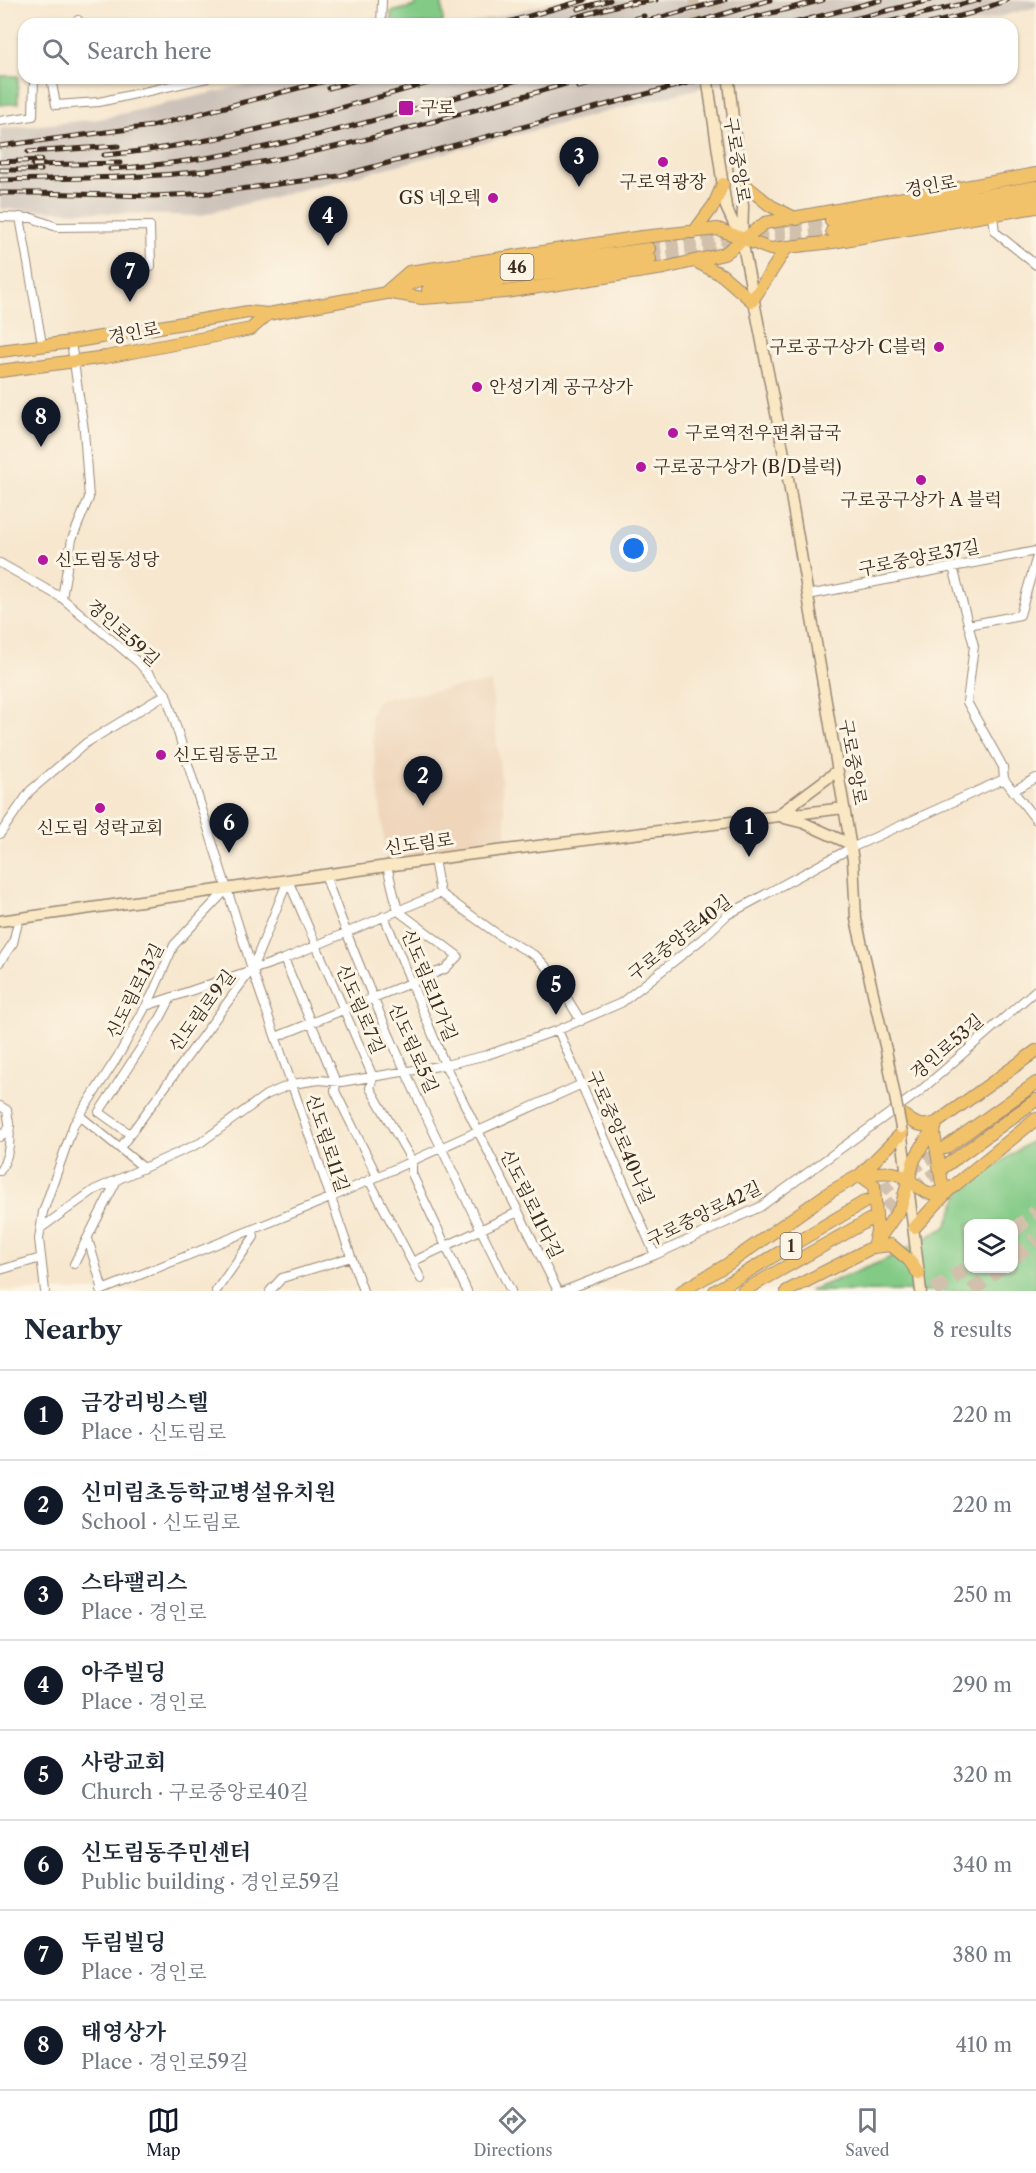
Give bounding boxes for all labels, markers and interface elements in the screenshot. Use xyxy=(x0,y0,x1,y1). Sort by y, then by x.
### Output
search box xyxy=(18,18,1018,84)
icon: search xyxy=(39,35,72,68)
text: Search here xyxy=(87,38,212,65)
place label: 구로 xyxy=(420,97,455,119)
marker: 구로 xyxy=(397,99,415,117)
street label: 구로중앙로 xyxy=(719,115,755,205)
pin: 3 xyxy=(560,138,598,187)
marker: 구로역광장 xyxy=(656,155,670,169)
place label: 구로역광장 xyxy=(620,171,707,193)
street label: 경인로 xyxy=(903,171,959,201)
place label: GS 네오텍 xyxy=(399,187,481,209)
marker: GS 네오텍 xyxy=(486,191,500,205)
pin: 4 xyxy=(308,196,348,246)
pin: 7 xyxy=(110,252,150,302)
road number: 46 xyxy=(500,254,534,280)
street label: 경인로 xyxy=(106,317,162,349)
place label: 구로공구상가 C블럭 xyxy=(769,336,927,358)
marker: 구로공구상가 C블럭 xyxy=(932,340,946,354)
place label: 안성기계 공구상가 xyxy=(489,376,634,398)
marker: 안성기계 공구상가 xyxy=(470,380,484,394)
pin: 8 xyxy=(22,398,60,447)
place label: 구로역전우편취급국 xyxy=(685,422,842,444)
marker: 구로역전우편취급국 xyxy=(666,426,680,440)
place label: 구로공구상가 (B/D블럭) xyxy=(653,456,842,478)
marker: 구로공구상가 (B/D블럭) xyxy=(634,460,648,474)
marker: 구로공구상가 A 블럭 xyxy=(914,473,928,487)
place label: 구로공구상가 A 블럭 xyxy=(840,489,1002,511)
your location xyxy=(619,534,648,563)
street label: 구로중앙로37길 xyxy=(856,535,982,581)
place label: 신도림동성당 xyxy=(55,549,160,571)
marker: 신도림동성당 xyxy=(36,553,50,567)
street label: 경인로59길 xyxy=(82,595,164,671)
street label: 구로중앙로 xyxy=(835,717,871,807)
place label: 신도림동문고 xyxy=(173,744,278,766)
marker: 신도림동문고 xyxy=(154,748,168,762)
pin: 2 xyxy=(404,756,442,806)
marker: 신도림 성락교회 xyxy=(93,801,107,815)
pin: 6 xyxy=(210,804,248,853)
pin: 1 xyxy=(730,808,768,857)
place label: 신도림 성락교회 xyxy=(37,817,163,839)
street label: 신도림로 xyxy=(383,828,455,860)
street label: 구로중앙로40길 xyxy=(624,890,736,986)
street label: 신도림로11가길 xyxy=(396,925,462,1045)
street label: 신도림로13길 xyxy=(101,939,169,1043)
street label: 신도림로7길 xyxy=(331,961,389,1057)
street label: 신도림로9길 xyxy=(164,965,240,1057)
pin: 5 xyxy=(536,966,576,1015)
street label: 신도림로5길 xyxy=(383,999,443,1097)
street label: 경인로53길 xyxy=(906,1009,988,1085)
street label: 구로중앙로40나길 xyxy=(582,1067,658,1207)
street label: 신도림로11길 xyxy=(301,1091,353,1195)
street label: 신도림로11다길 xyxy=(495,1145,567,1263)
street label: 구로중앙로42길 xyxy=(643,1177,765,1251)
map controls xyxy=(964,1219,1018,1273)
button: layers xyxy=(964,1219,1018,1273)
road number: 1 xyxy=(780,1233,802,1259)
text: Nearby xyxy=(24,1314,122,1346)
text: 8 results xyxy=(933,1318,1012,1342)
text: 금강리빙스텔 xyxy=(81,1389,209,1416)
text: 1 xyxy=(39,1403,48,1427)
text: 220 m xyxy=(952,1403,1012,1427)
text: Place · 신도림로 xyxy=(81,1420,226,1444)
text: 신미림초등학교병설유치원 xyxy=(81,1479,336,1506)
text: 2 xyxy=(38,1493,49,1517)
text: 220 m xyxy=(952,1493,1012,1517)
text: School · 신도림로 xyxy=(81,1510,240,1534)
text: 스타팰리스 xyxy=(81,1569,187,1596)
text: 3 xyxy=(38,1583,49,1607)
text: 250 m xyxy=(953,1583,1012,1607)
text: Place · 경인로 xyxy=(81,1600,207,1624)
text: 아주빌딩 xyxy=(81,1659,166,1686)
text: 4 xyxy=(38,1673,49,1697)
text: 290 m xyxy=(952,1673,1012,1697)
text: Place · 경인로 xyxy=(81,1690,207,1714)
text: 사랑교회 xyxy=(81,1749,166,1776)
text: 5 xyxy=(38,1763,49,1787)
text: 320 m xyxy=(953,1763,1012,1787)
text: Church · 구로중앙로40길 xyxy=(81,1780,309,1804)
text: 신도림동주민센터 xyxy=(81,1839,251,1866)
text: 6 xyxy=(38,1853,49,1877)
text: 340 m xyxy=(953,1853,1012,1877)
text: Public building · 경인로59길 xyxy=(81,1870,340,1894)
text: 두림빌딩 xyxy=(81,1929,166,1956)
text: 7 xyxy=(38,1943,49,1967)
text: 380 m xyxy=(953,1943,1012,1967)
text: Place · 경인로 xyxy=(81,1960,207,1984)
text: 태영상가 xyxy=(81,2019,166,2046)
text: 8 xyxy=(37,2033,50,2057)
text: 410 m xyxy=(955,2033,1012,2057)
text: Place · 경인로59길 xyxy=(81,2050,249,2074)
tab: Map xyxy=(146,2104,181,2160)
tab: Directions xyxy=(473,2104,552,2160)
tab: Saved xyxy=(845,2104,890,2160)

